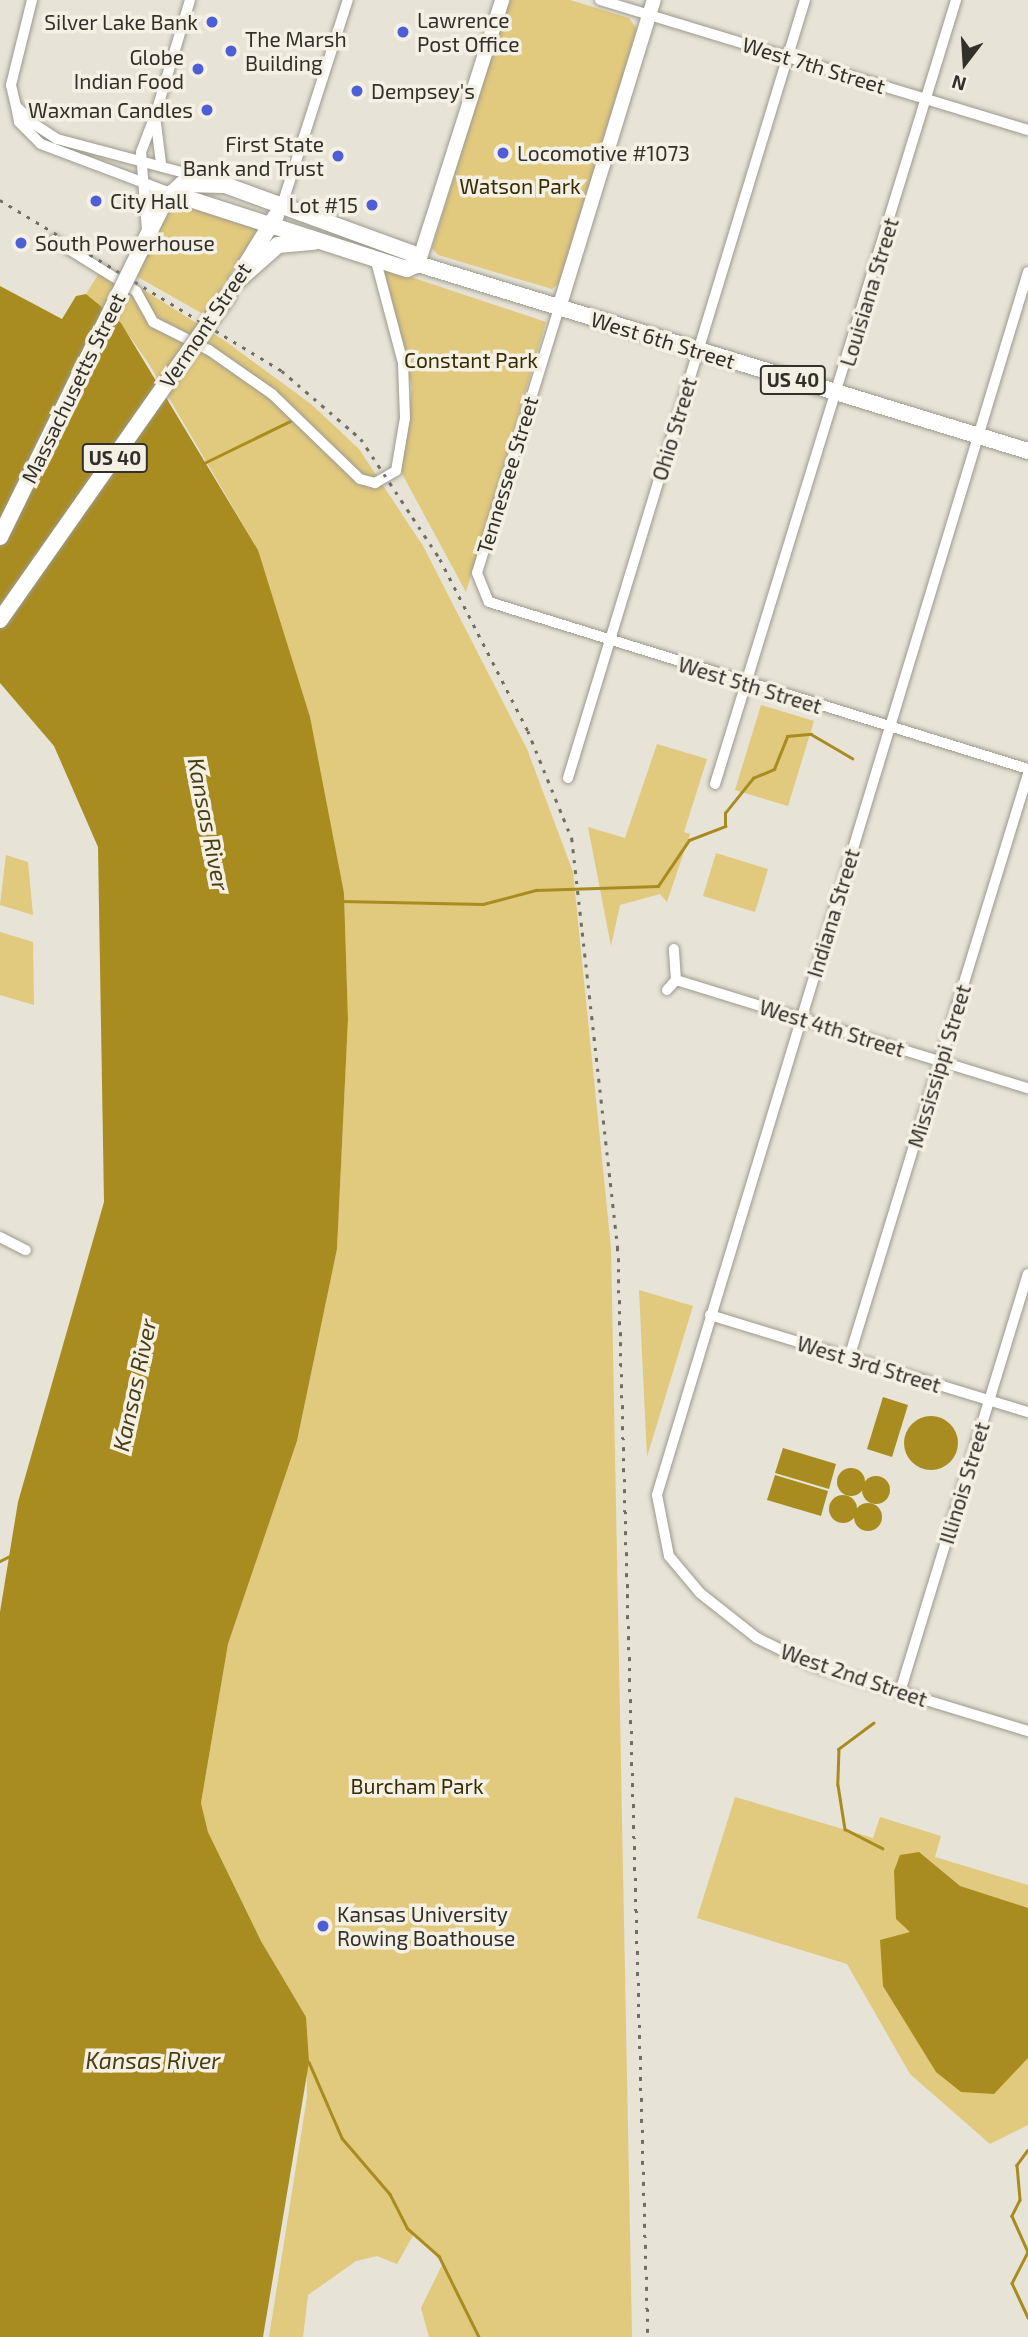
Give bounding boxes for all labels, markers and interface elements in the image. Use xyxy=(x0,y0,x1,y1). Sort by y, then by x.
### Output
place label: Lawrence Post Office xyxy=(417,7,519,57)
place label: Silver Lake Bank xyxy=(44,9,198,35)
marker: Silver Lake Bank xyxy=(204,14,220,30)
marker: Lawrence Post Office xyxy=(395,24,411,40)
place label: The Marsh Building xyxy=(245,26,347,76)
north arrow xyxy=(930,28,1000,98)
street label: West 7th Street xyxy=(739,31,889,99)
marker: The Marsh Building xyxy=(223,43,239,59)
place label: Globe Indian Food xyxy=(74,44,184,94)
marker: Globe Indian Food xyxy=(190,61,206,77)
text: N xyxy=(949,71,969,97)
place label: Dempsey's xyxy=(371,78,475,104)
marker: Dempsey's xyxy=(349,83,365,99)
place label: Waxman Candles xyxy=(28,97,193,123)
marker: Waxman Candles xyxy=(199,102,215,118)
place label: First State Bank and Trust xyxy=(182,131,324,181)
place label: Locomotive #1073 xyxy=(517,140,690,166)
marker: Locomotive #1073 xyxy=(495,145,511,161)
marker: First State Bank and Trust xyxy=(330,148,346,164)
park label: Watson Park xyxy=(459,173,581,199)
place label: City Hall xyxy=(110,188,189,214)
place label: Lot #15 xyxy=(289,192,358,218)
marker: City Hall xyxy=(88,193,104,209)
marker: Lot #15 xyxy=(364,197,380,213)
street label: Louisiana Street xyxy=(834,215,904,369)
place label: South Powerhouse xyxy=(35,230,215,256)
marker: South Powerhouse xyxy=(13,235,29,251)
street label: Vermont Street xyxy=(154,258,256,392)
street label: Massachusetts Street xyxy=(16,289,130,487)
street label: West 6th Street xyxy=(588,306,738,374)
park label: Constant Park xyxy=(404,347,538,373)
road number: US 40 xyxy=(760,364,826,396)
street label: Ohio Street xyxy=(646,374,702,484)
street label: Tennessee Street xyxy=(471,393,543,557)
road number: US 40 xyxy=(82,442,148,474)
street label: West 5th Street xyxy=(675,651,825,719)
water label: Kansas River xyxy=(183,755,235,893)
street label: Indiana Street xyxy=(801,846,865,980)
street label: Mississippi Street xyxy=(902,981,976,1151)
street label: West 4th Street xyxy=(756,994,908,1062)
water label: Kansas River xyxy=(106,1316,162,1454)
street label: West 3rd Street xyxy=(794,1330,944,1398)
street label: Illinois Street xyxy=(933,1419,995,1547)
street label: West 2nd Street xyxy=(777,1638,931,1712)
park label: Burcham Park xyxy=(350,1773,484,1799)
place label: Kansas University Rowing Boathouse xyxy=(337,1901,515,1951)
marker: Kansas University Rowing Boathouse xyxy=(315,1918,331,1934)
water label: Kansas River xyxy=(86,2046,220,2074)

